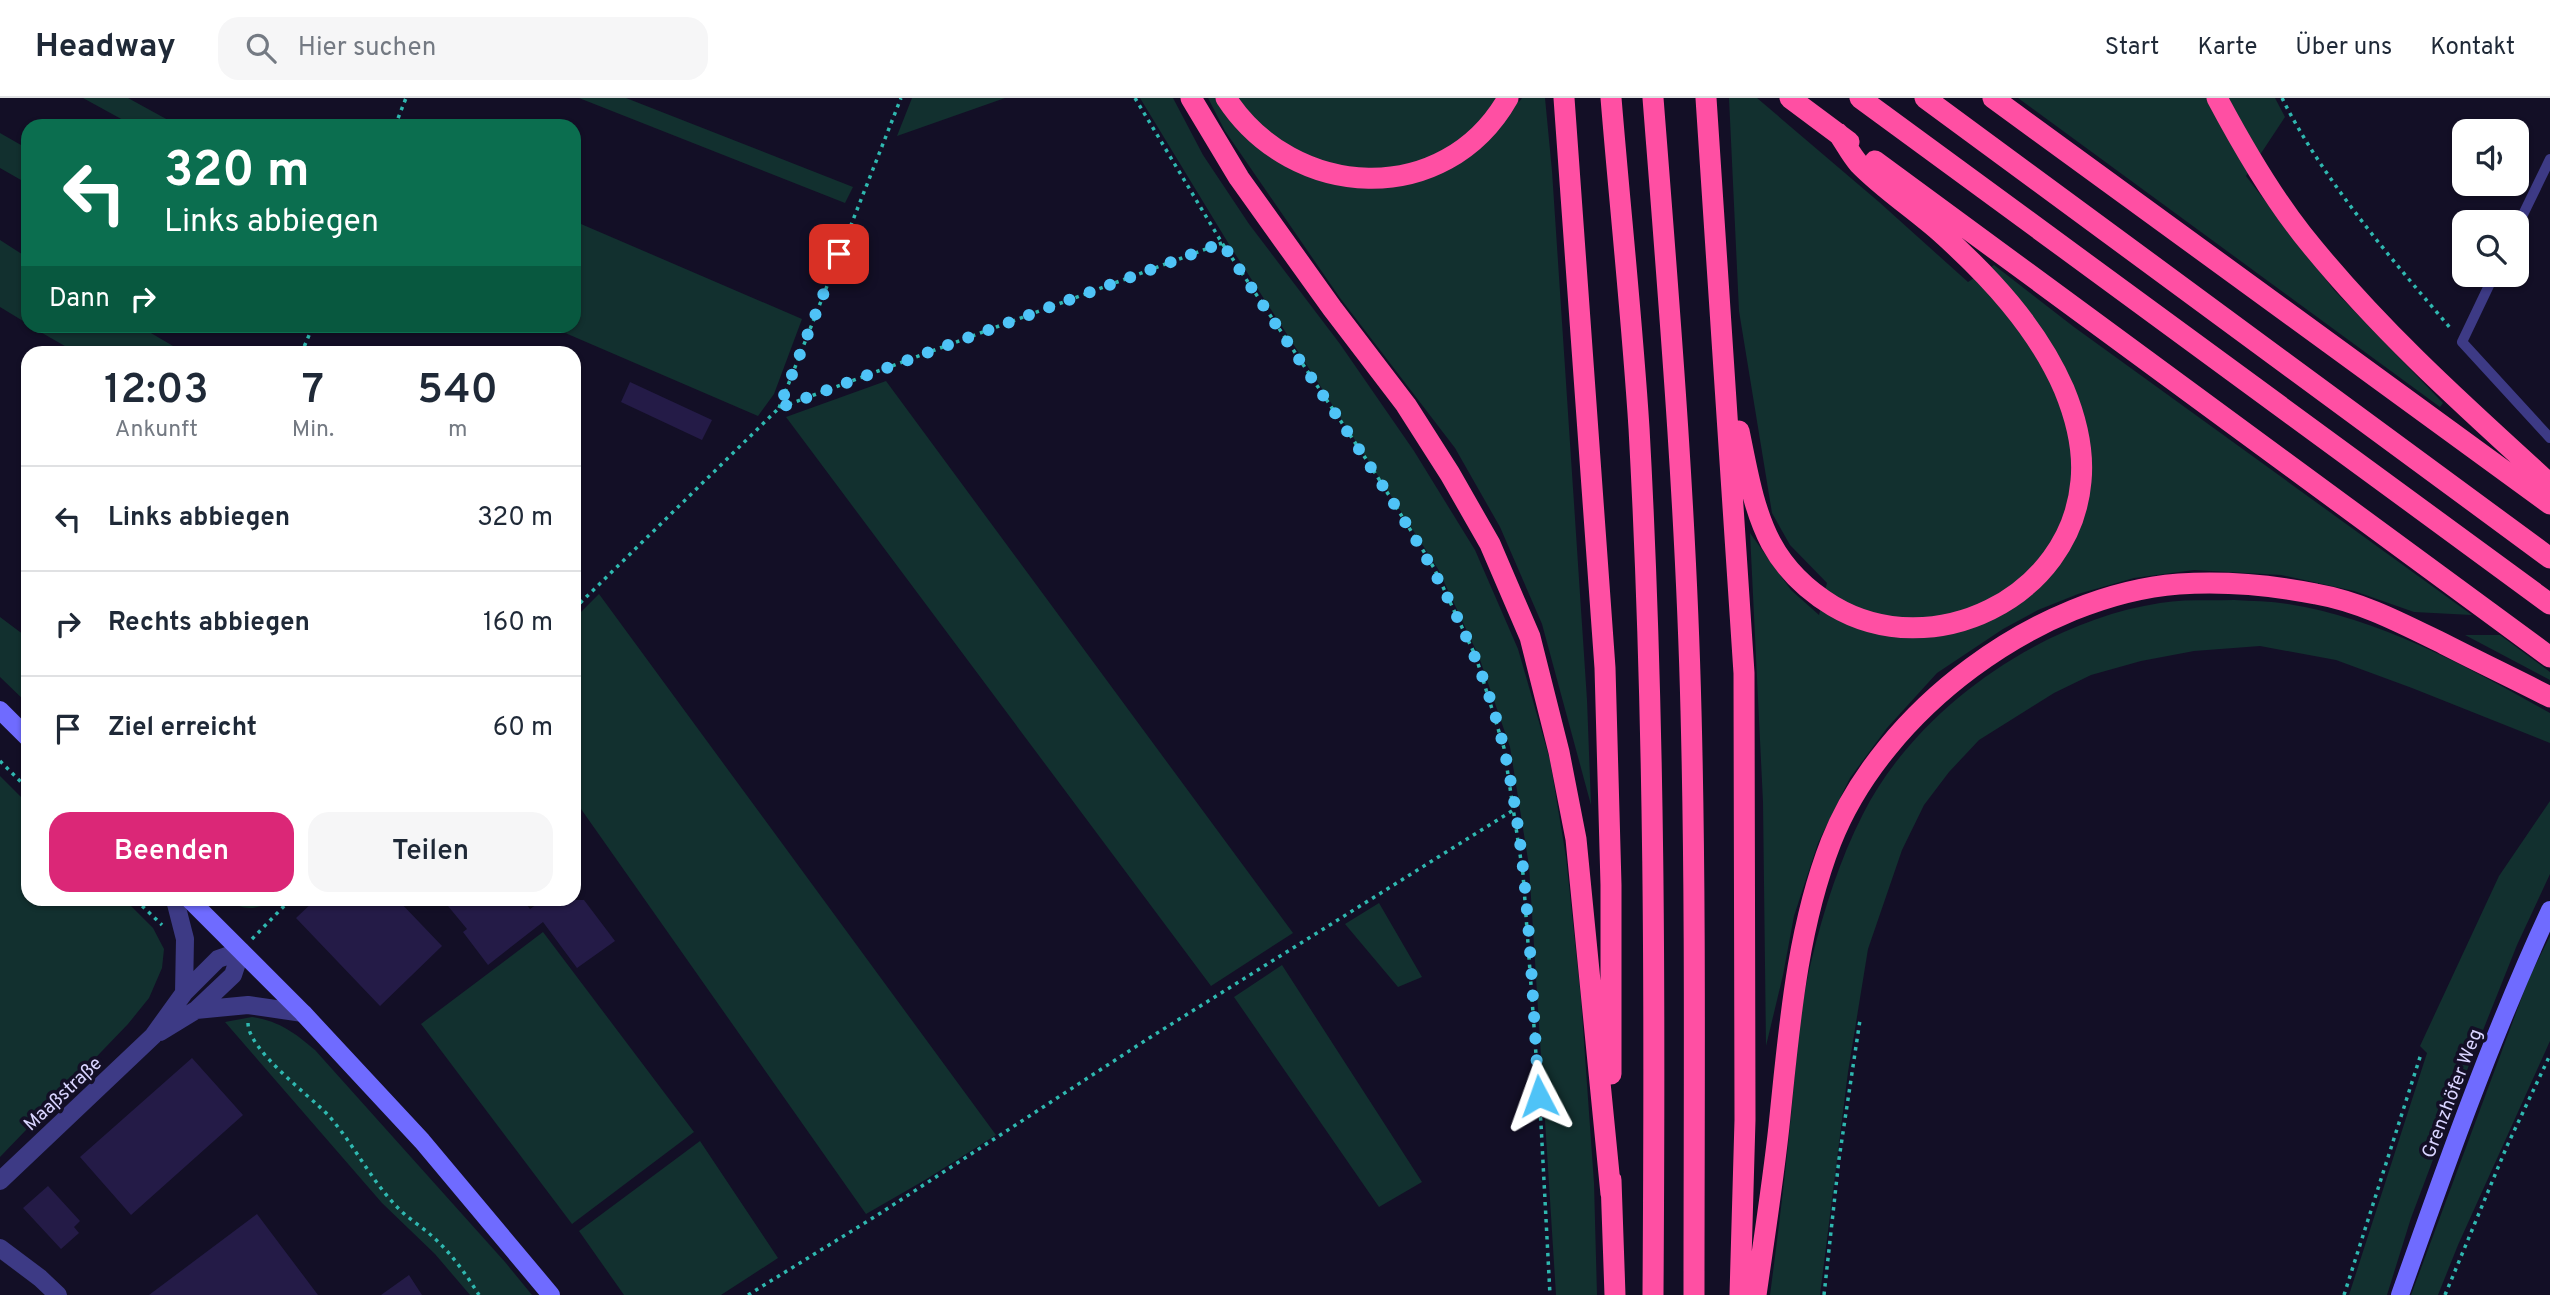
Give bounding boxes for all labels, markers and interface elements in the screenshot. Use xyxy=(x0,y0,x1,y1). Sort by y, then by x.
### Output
search box xyxy=(218,17,708,80)
text: Headway xyxy=(35,27,176,69)
icon: search xyxy=(242,29,280,67)
text: Hier suchen xyxy=(298,32,436,65)
text: Start xyxy=(2105,33,2159,63)
text: Karte xyxy=(2197,33,2257,63)
text: Über uns xyxy=(2295,33,2392,63)
text: Kontakt xyxy=(2430,33,2515,63)
map controls xyxy=(2452,119,2529,287)
button: sound xyxy=(2452,119,2529,196)
text: 320 m xyxy=(164,142,310,204)
icon: left xyxy=(49,147,140,238)
text: Links abbiegen xyxy=(164,203,379,243)
button: search xyxy=(2452,210,2529,287)
pin xyxy=(809,224,869,284)
icon: arrive xyxy=(820,235,858,273)
icon: right xyxy=(124,280,162,318)
text: Dann xyxy=(49,283,110,316)
text: 12:03 xyxy=(104,365,209,418)
text: 7 xyxy=(302,365,324,418)
text: 540 xyxy=(417,365,498,418)
text: Ankunft xyxy=(115,416,198,445)
text: Min. xyxy=(292,416,334,445)
text: m xyxy=(448,416,467,445)
icon: left xyxy=(49,500,87,538)
text: Links abbiegen xyxy=(108,502,290,535)
text: 320 m xyxy=(477,502,553,535)
icon: right xyxy=(49,605,87,643)
text: Rechts abbiegen xyxy=(108,607,310,640)
text: 160 m xyxy=(483,607,553,640)
icon: arrive xyxy=(49,710,87,748)
text: Ziel erreicht xyxy=(108,712,257,745)
text: 60 m xyxy=(493,712,553,745)
button: Beenden xyxy=(49,812,294,892)
button: Teilen xyxy=(308,812,553,892)
street label: Grenzhöfer Weg xyxy=(2417,1026,2489,1162)
street label: Maaßstraße xyxy=(19,1052,108,1137)
position arrow xyxy=(1502,1059,1576,1133)

